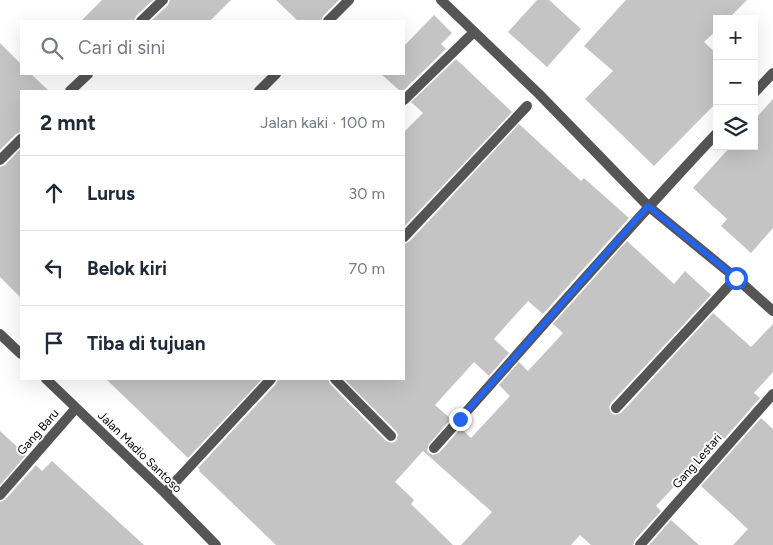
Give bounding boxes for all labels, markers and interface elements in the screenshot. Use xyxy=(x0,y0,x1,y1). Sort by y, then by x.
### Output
map controls xyxy=(713,15,758,150)
button: + xyxy=(713,15,758,60)
search box xyxy=(20,20,405,75)
icon: search xyxy=(38,34,66,62)
text: Cari di sini xyxy=(78,36,165,59)
button: − xyxy=(713,60,758,105)
button: layers xyxy=(713,105,758,150)
text: 2 mnt xyxy=(40,110,96,135)
text: Jalan kaki · 100 m xyxy=(260,113,385,132)
icon: ahead xyxy=(40,179,68,207)
text: Lurus xyxy=(87,182,135,205)
text: 30 m xyxy=(348,184,385,203)
icon: left xyxy=(40,254,68,282)
text: Belok kiri xyxy=(87,257,167,280)
text: 70 m xyxy=(349,259,385,278)
route start xyxy=(725,267,748,290)
icon: arrive xyxy=(40,329,68,357)
text: Tiba di tujuan xyxy=(87,332,206,355)
street label: Gang Baru xyxy=(14,406,62,458)
street label: Jalan Madio Santoso xyxy=(95,408,185,496)
route end xyxy=(449,408,472,431)
street label: Gang Lestari xyxy=(669,431,725,491)

